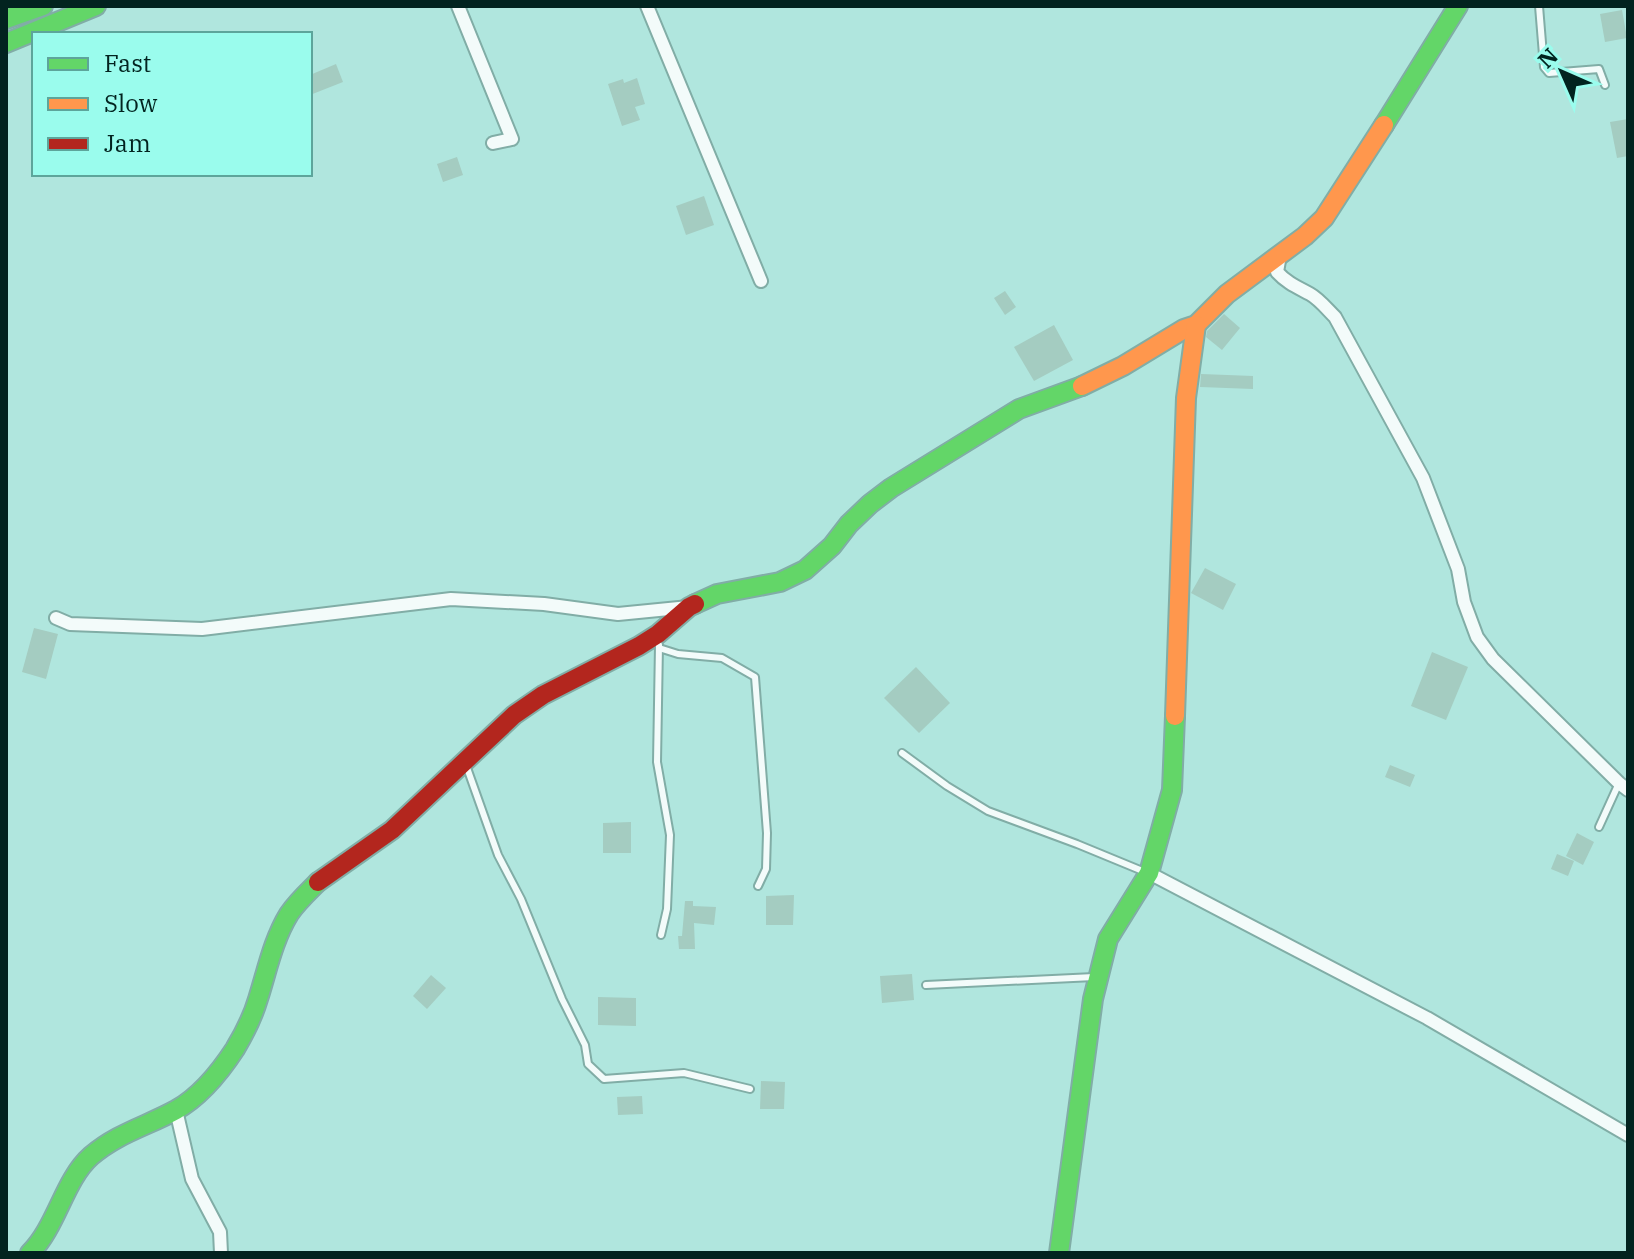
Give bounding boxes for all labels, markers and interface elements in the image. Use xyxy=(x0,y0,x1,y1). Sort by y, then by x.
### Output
legend xyxy=(32,32,312,176)
north arrow xyxy=(1522,32,1602,112)
text: N xyxy=(1531,41,1564,74)
text: Fast xyxy=(104,47,151,79)
text: Slow xyxy=(104,87,158,119)
text: Jam xyxy=(104,127,151,159)

